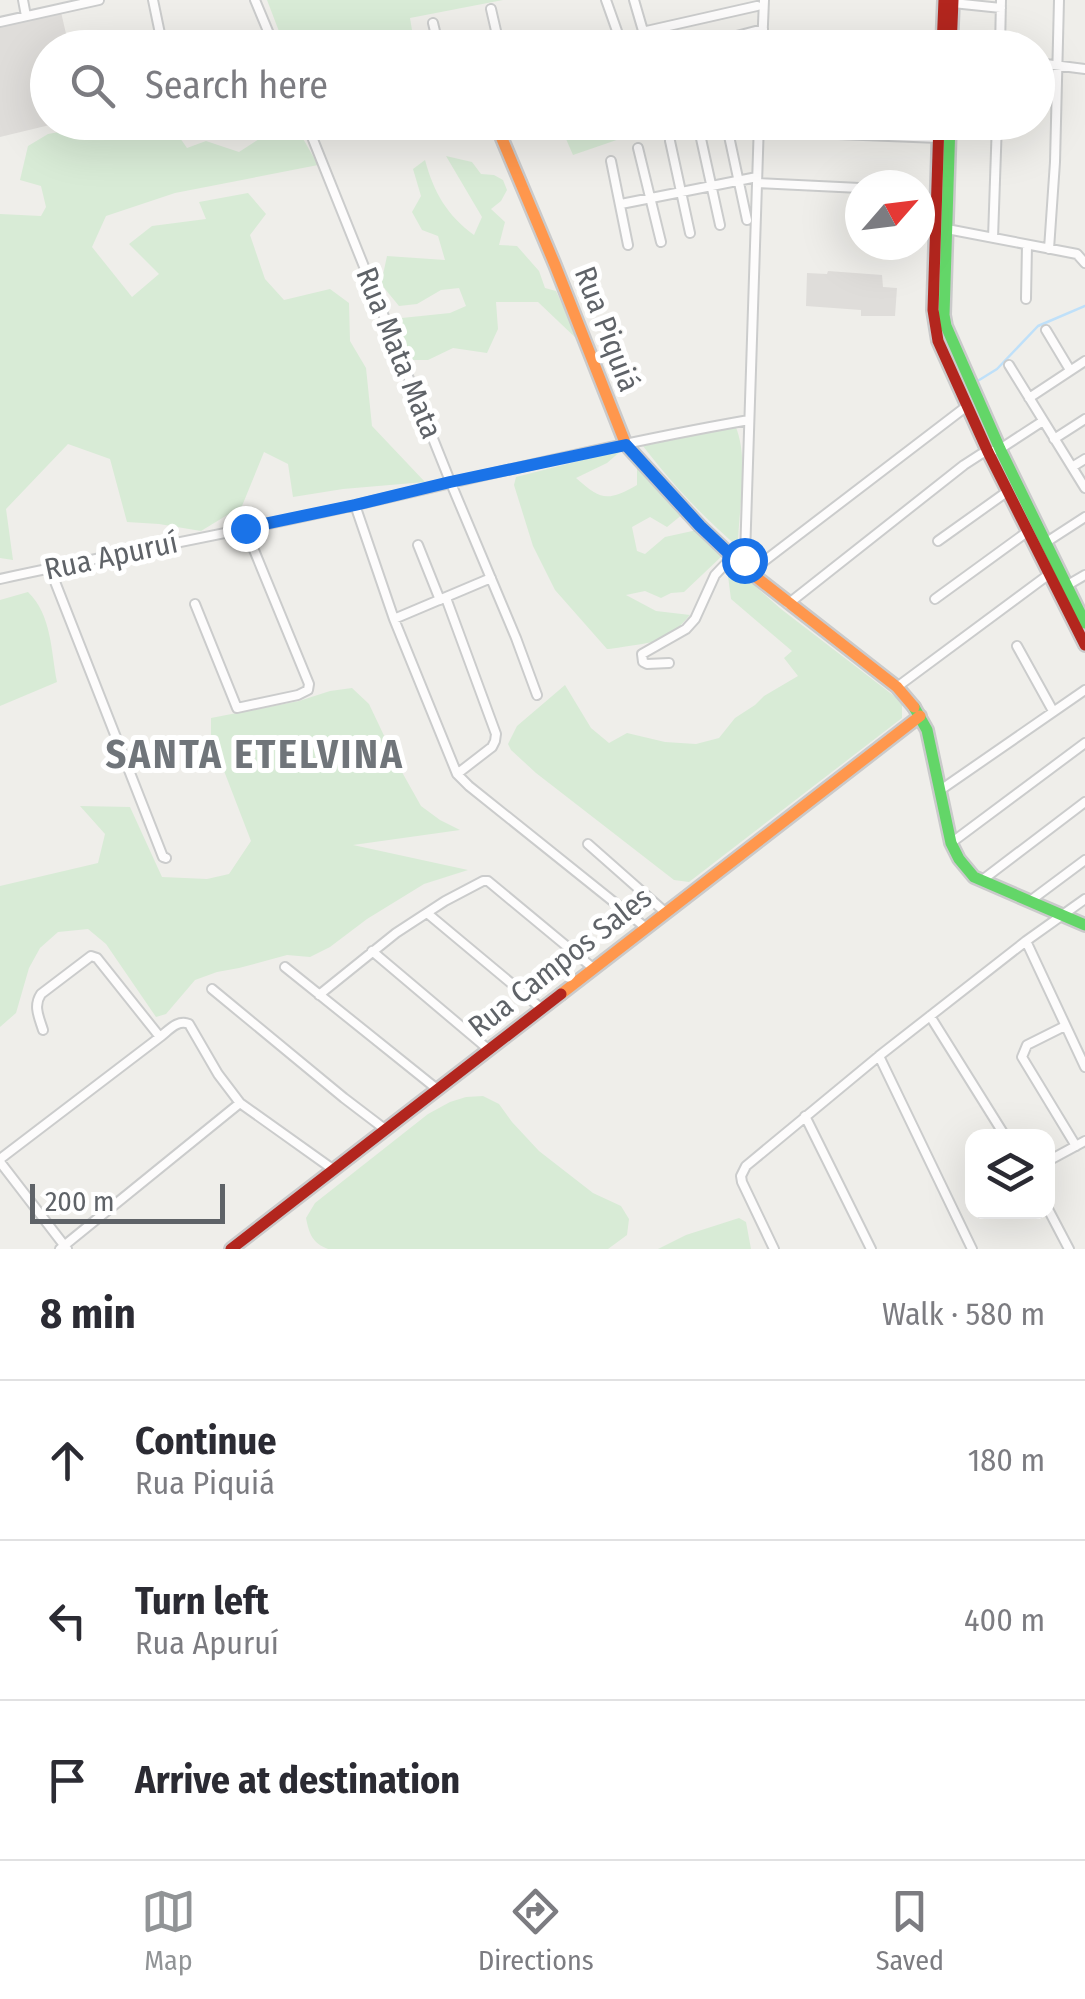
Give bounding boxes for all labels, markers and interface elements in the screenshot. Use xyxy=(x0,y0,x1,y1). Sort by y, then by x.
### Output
search box xyxy=(30,30,1055,140)
icon: search xyxy=(65,58,120,113)
text: Search here xyxy=(145,62,328,108)
north arrow xyxy=(845,170,935,260)
street label: Rua Piquiá xyxy=(567,261,647,397)
street label: Rua Mata Mata xyxy=(348,262,450,444)
route end xyxy=(223,506,269,552)
street label: Rua Apuruí xyxy=(41,524,181,588)
route start xyxy=(722,538,768,584)
district label: SANTA ETELVINA xyxy=(105,731,405,779)
street label: Rua Campos Sales xyxy=(461,879,659,1045)
map controls xyxy=(965,1129,1055,1219)
button: layers xyxy=(965,1129,1055,1219)
scale bar xyxy=(30,1179,225,1224)
text: 200 m xyxy=(45,1185,115,1218)
text: 8 min xyxy=(40,1289,136,1339)
text: Walk · 580 m xyxy=(882,1295,1045,1333)
text: Continue xyxy=(135,1418,276,1464)
icon: ahead xyxy=(40,1433,95,1488)
text: 180 m xyxy=(968,1441,1045,1479)
text: Rua Piquiá xyxy=(135,1464,275,1502)
text: Turn left xyxy=(135,1578,269,1624)
icon: left xyxy=(40,1593,95,1648)
text: 400 m xyxy=(964,1601,1045,1639)
text: Rua Apuruí xyxy=(135,1624,279,1662)
icon: arrive xyxy=(40,1753,95,1808)
text: Arrive at destination xyxy=(135,1757,460,1803)
tab: Map xyxy=(141,1884,196,1977)
tab: Directions xyxy=(478,1884,594,1977)
tab: Saved xyxy=(876,1884,944,1977)

